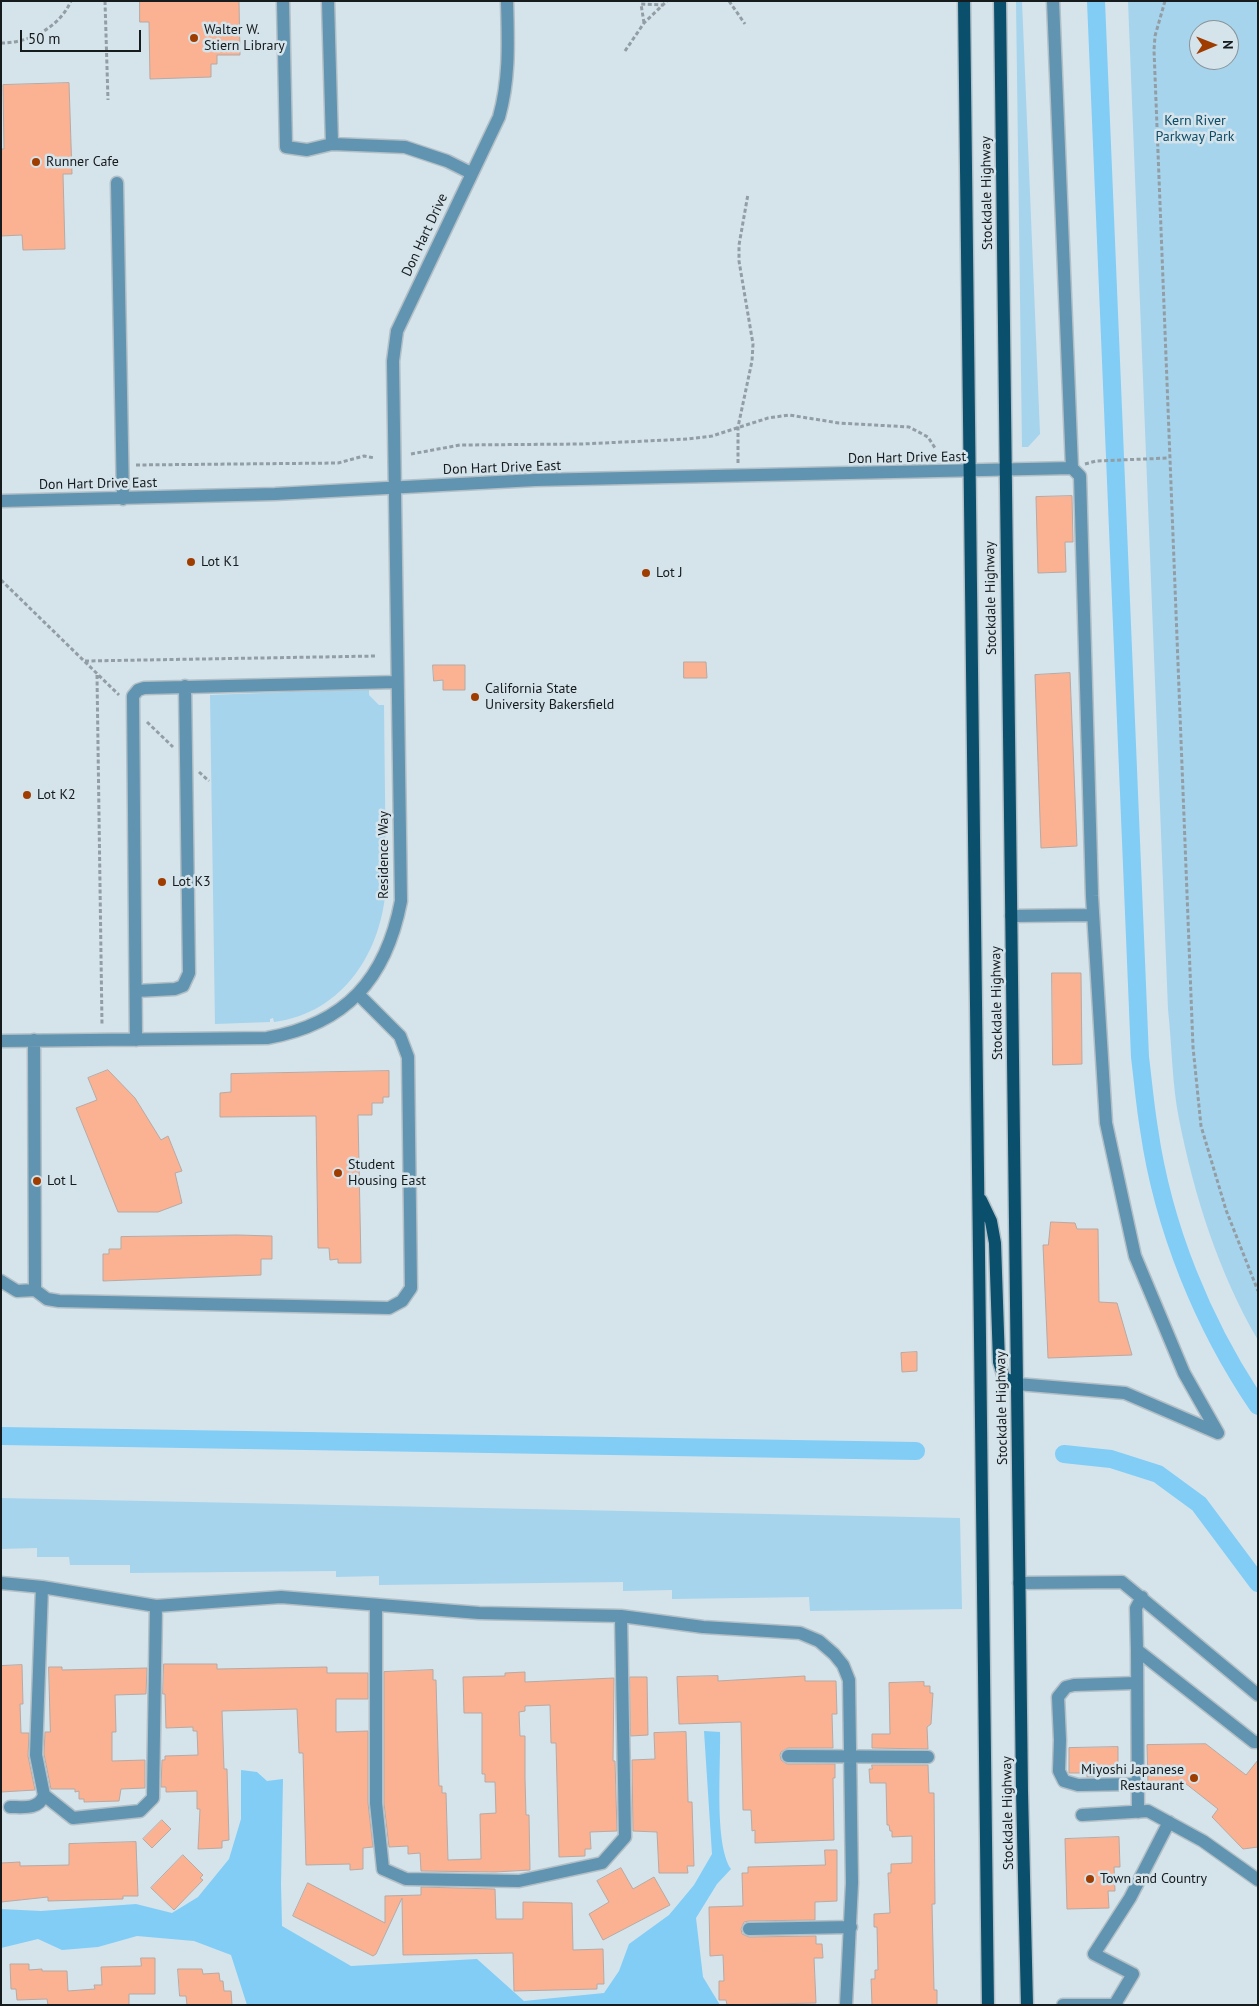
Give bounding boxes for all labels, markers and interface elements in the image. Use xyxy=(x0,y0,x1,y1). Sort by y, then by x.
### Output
scale bar xyxy=(22,20,144,52)
north arrow xyxy=(1189,20,1239,70)
place label: Walter W. Stiern Library xyxy=(204,22,285,54)
text: 50 m xyxy=(28,29,61,48)
marker: Walter W. Stiern Library xyxy=(188,32,200,44)
text: N xyxy=(1219,40,1237,50)
park label: Kern River Parkway Park xyxy=(1156,113,1234,146)
street label: Stockdale Highway xyxy=(978,136,996,250)
place label: Runner Cafe xyxy=(46,154,119,170)
marker: Runner Cafe xyxy=(30,156,42,168)
street label: Don Hart Drive xyxy=(398,191,452,279)
street label: Don Hart Drive East xyxy=(848,449,966,467)
street label: Don Hart Drive East xyxy=(443,458,561,478)
street label: Don Hart Drive East xyxy=(39,475,157,493)
street label: Stockdale Highway xyxy=(982,541,1000,655)
place label: Lot K1 xyxy=(201,554,240,570)
marker: Lot K1 xyxy=(185,556,197,568)
place label: Lot J xyxy=(656,565,682,581)
marker: Lot J xyxy=(640,567,652,579)
place label: California State University Bakersfield xyxy=(485,681,614,714)
marker: California State University Bakersfield xyxy=(469,691,481,703)
place label: Lot K2 xyxy=(37,787,76,803)
marker: Lot K2 xyxy=(21,789,33,801)
street label: Residence Way xyxy=(376,811,392,899)
place label: Lot K3 xyxy=(172,874,211,890)
marker: Lot K3 xyxy=(156,876,168,888)
street label: Stockdale Highway xyxy=(988,946,1006,1060)
place label: Student Housing East xyxy=(348,1157,426,1190)
marker: Student Housing East xyxy=(332,1167,344,1179)
place label: Lot L xyxy=(47,1173,77,1189)
marker: Lot L xyxy=(31,1175,43,1187)
street label: Stockdale Highway xyxy=(993,1351,1011,1465)
street label: Stockdale Highway xyxy=(999,1756,1017,1870)
place label: Miyoshi Japanese Restaurant xyxy=(1081,1762,1184,1794)
marker: Miyoshi Japanese Restaurant xyxy=(1188,1772,1200,1784)
place label: Town and Country xyxy=(1100,1871,1207,1887)
marker: Town and Country xyxy=(1084,1873,1096,1885)

